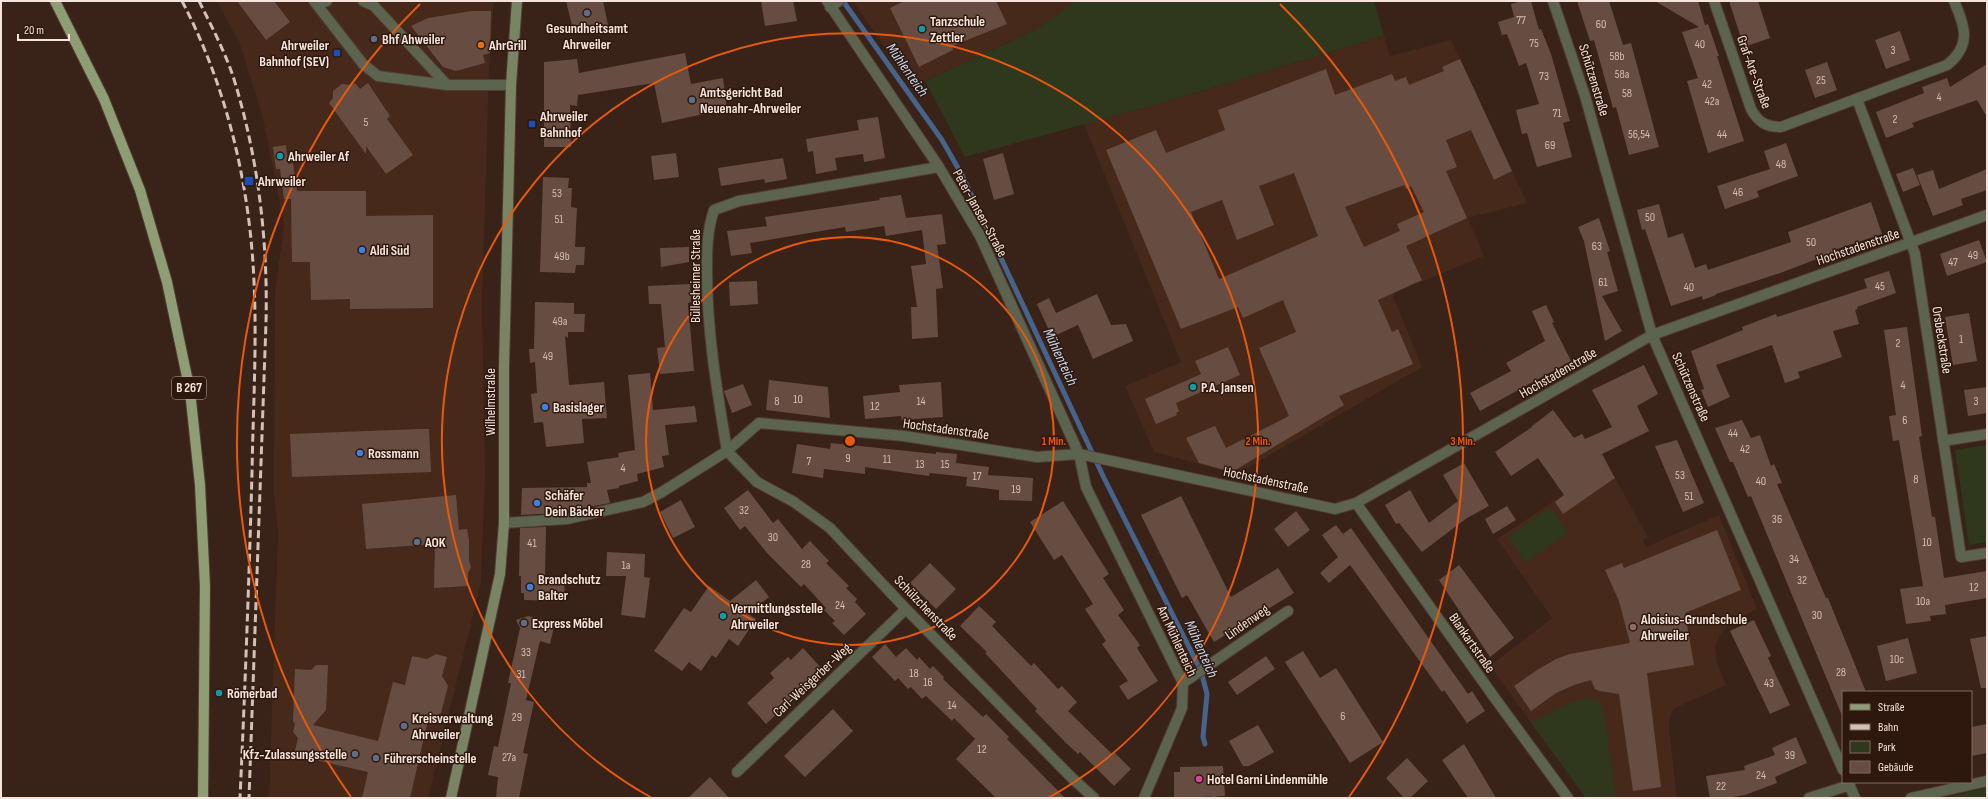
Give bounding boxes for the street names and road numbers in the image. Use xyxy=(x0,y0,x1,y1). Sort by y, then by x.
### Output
street label: Graf-Are-Straße xyxy=(1733,33,1775,111)
street label: Schützenstraße xyxy=(1575,42,1613,118)
street label: Peter-Jansen-Straße xyxy=(949,166,1011,260)
street label: Hochstadenstraße xyxy=(1814,225,1902,269)
street label: Büllesheimer Straße xyxy=(687,229,704,323)
street label: Orsbeckstraße xyxy=(1928,305,1956,375)
street label: Hochstadenstraße xyxy=(1516,344,1600,402)
street label: Schützenstraße xyxy=(1668,350,1714,424)
street label: Wilhelmstraße xyxy=(482,368,499,436)
road number: B 267 xyxy=(172,377,206,399)
street label: Hochstadenstraße xyxy=(902,415,990,443)
street label: Hochstadenstraße xyxy=(1222,463,1310,497)
street label: Schülzchenstraße xyxy=(891,572,961,644)
street label: Lindenweg xyxy=(1222,600,1273,643)
street label: Am Mühlenteich xyxy=(1153,603,1201,679)
street label: Blankartstraße xyxy=(1445,610,1499,676)
street label: Carl-Weisgerber-Weg xyxy=(769,639,855,721)

